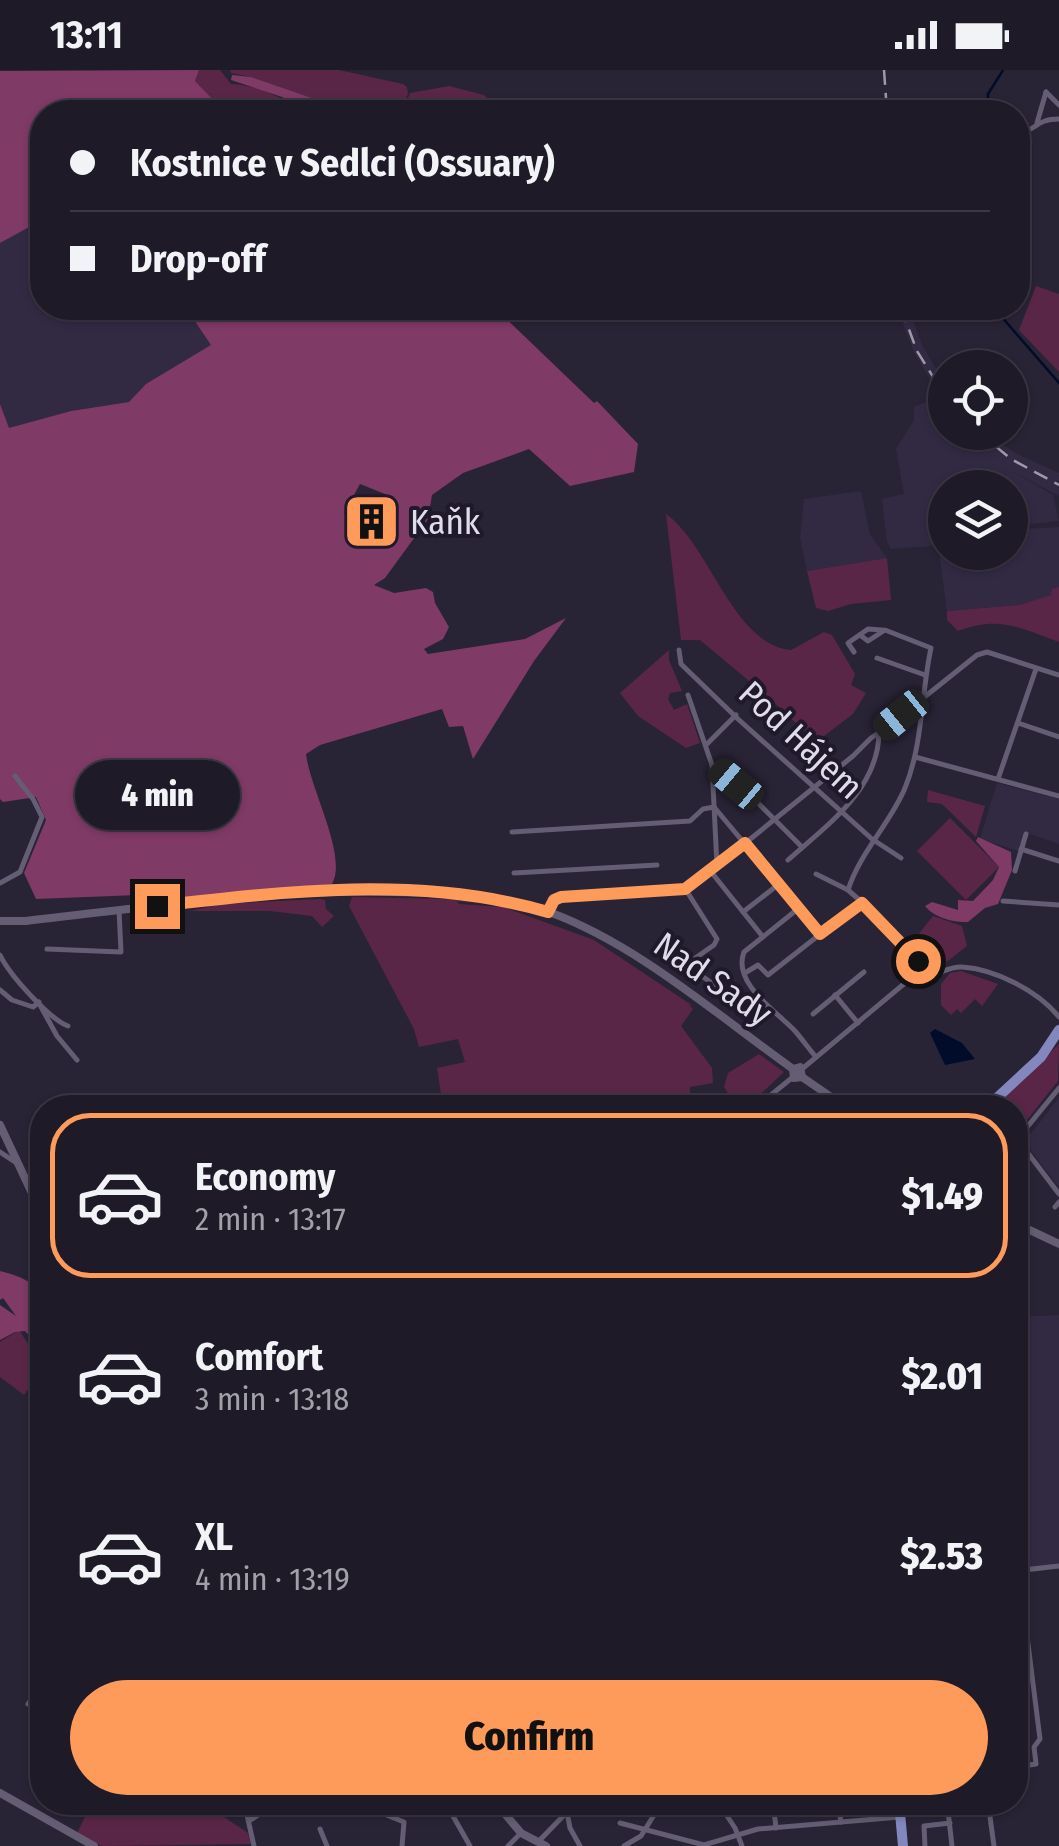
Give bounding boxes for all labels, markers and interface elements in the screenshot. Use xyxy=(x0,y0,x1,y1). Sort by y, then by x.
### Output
text: 13:11 xyxy=(50,12,123,58)
text: Kostnice v Sedlci (Ossuary) xyxy=(130,140,555,186)
text: Drop-off xyxy=(130,236,266,282)
map controls xyxy=(928,350,1028,570)
button: locate xyxy=(928,350,1028,450)
button: layers xyxy=(928,470,1028,570)
building icon: Kaňk xyxy=(341,492,401,552)
place label: Kaňk xyxy=(410,501,481,543)
street label: Pod Hájem xyxy=(730,672,872,808)
car xyxy=(868,684,934,746)
car xyxy=(703,753,769,815)
callout: 4 min xyxy=(74,761,240,831)
text: 4 min xyxy=(121,776,194,814)
route end xyxy=(135,884,180,929)
street label: Nad Sady xyxy=(646,923,780,1035)
route start xyxy=(896,939,941,984)
icon: car xyxy=(75,1151,165,1241)
text: Economy xyxy=(195,1154,335,1200)
text: $1.49 xyxy=(901,1173,983,1219)
text: 2 min · 13:17 xyxy=(195,1200,346,1238)
icon: car xyxy=(75,1331,165,1421)
text: Comfort xyxy=(195,1334,323,1380)
text: $2.01 xyxy=(901,1353,983,1399)
text: 3 min · 13:18 xyxy=(195,1380,349,1418)
icon: car xyxy=(75,1511,165,1601)
text: XL xyxy=(195,1514,233,1560)
text: $2.53 xyxy=(900,1533,983,1579)
text: 4 min · 13:19 xyxy=(195,1560,350,1598)
button: Confirm xyxy=(70,1680,988,1795)

